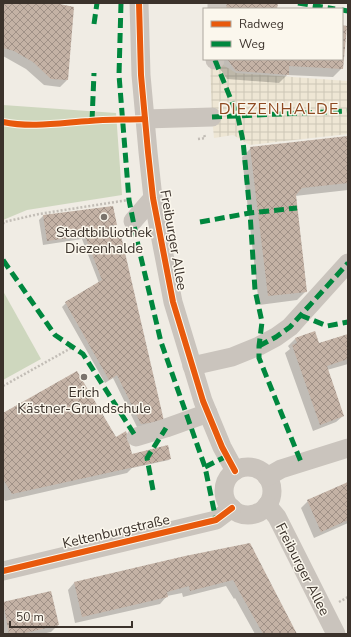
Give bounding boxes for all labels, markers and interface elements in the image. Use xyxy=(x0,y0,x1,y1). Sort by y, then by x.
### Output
legend xyxy=(203,8,343,60)
text: Radweg xyxy=(239,16,284,32)
text: Weg xyxy=(239,36,265,52)
district label: DIEZENHALDE xyxy=(219,98,339,120)
street label: Freiburger Allee xyxy=(155,188,192,292)
marker: Stadtbibliothek Diezenhalde xyxy=(99,212,109,222)
place label: Stadtbibliothek Diezenhalde xyxy=(56,223,153,258)
marker: Erich Kästner-Grundschule xyxy=(79,372,89,382)
place label: Erich Kästner-Grundschule xyxy=(17,383,151,418)
street label: Keltenburgstraße xyxy=(61,510,172,553)
street label: Freiburger Allee xyxy=(271,520,334,619)
scale bar xyxy=(10,603,132,629)
text: 50 m xyxy=(16,609,44,625)

